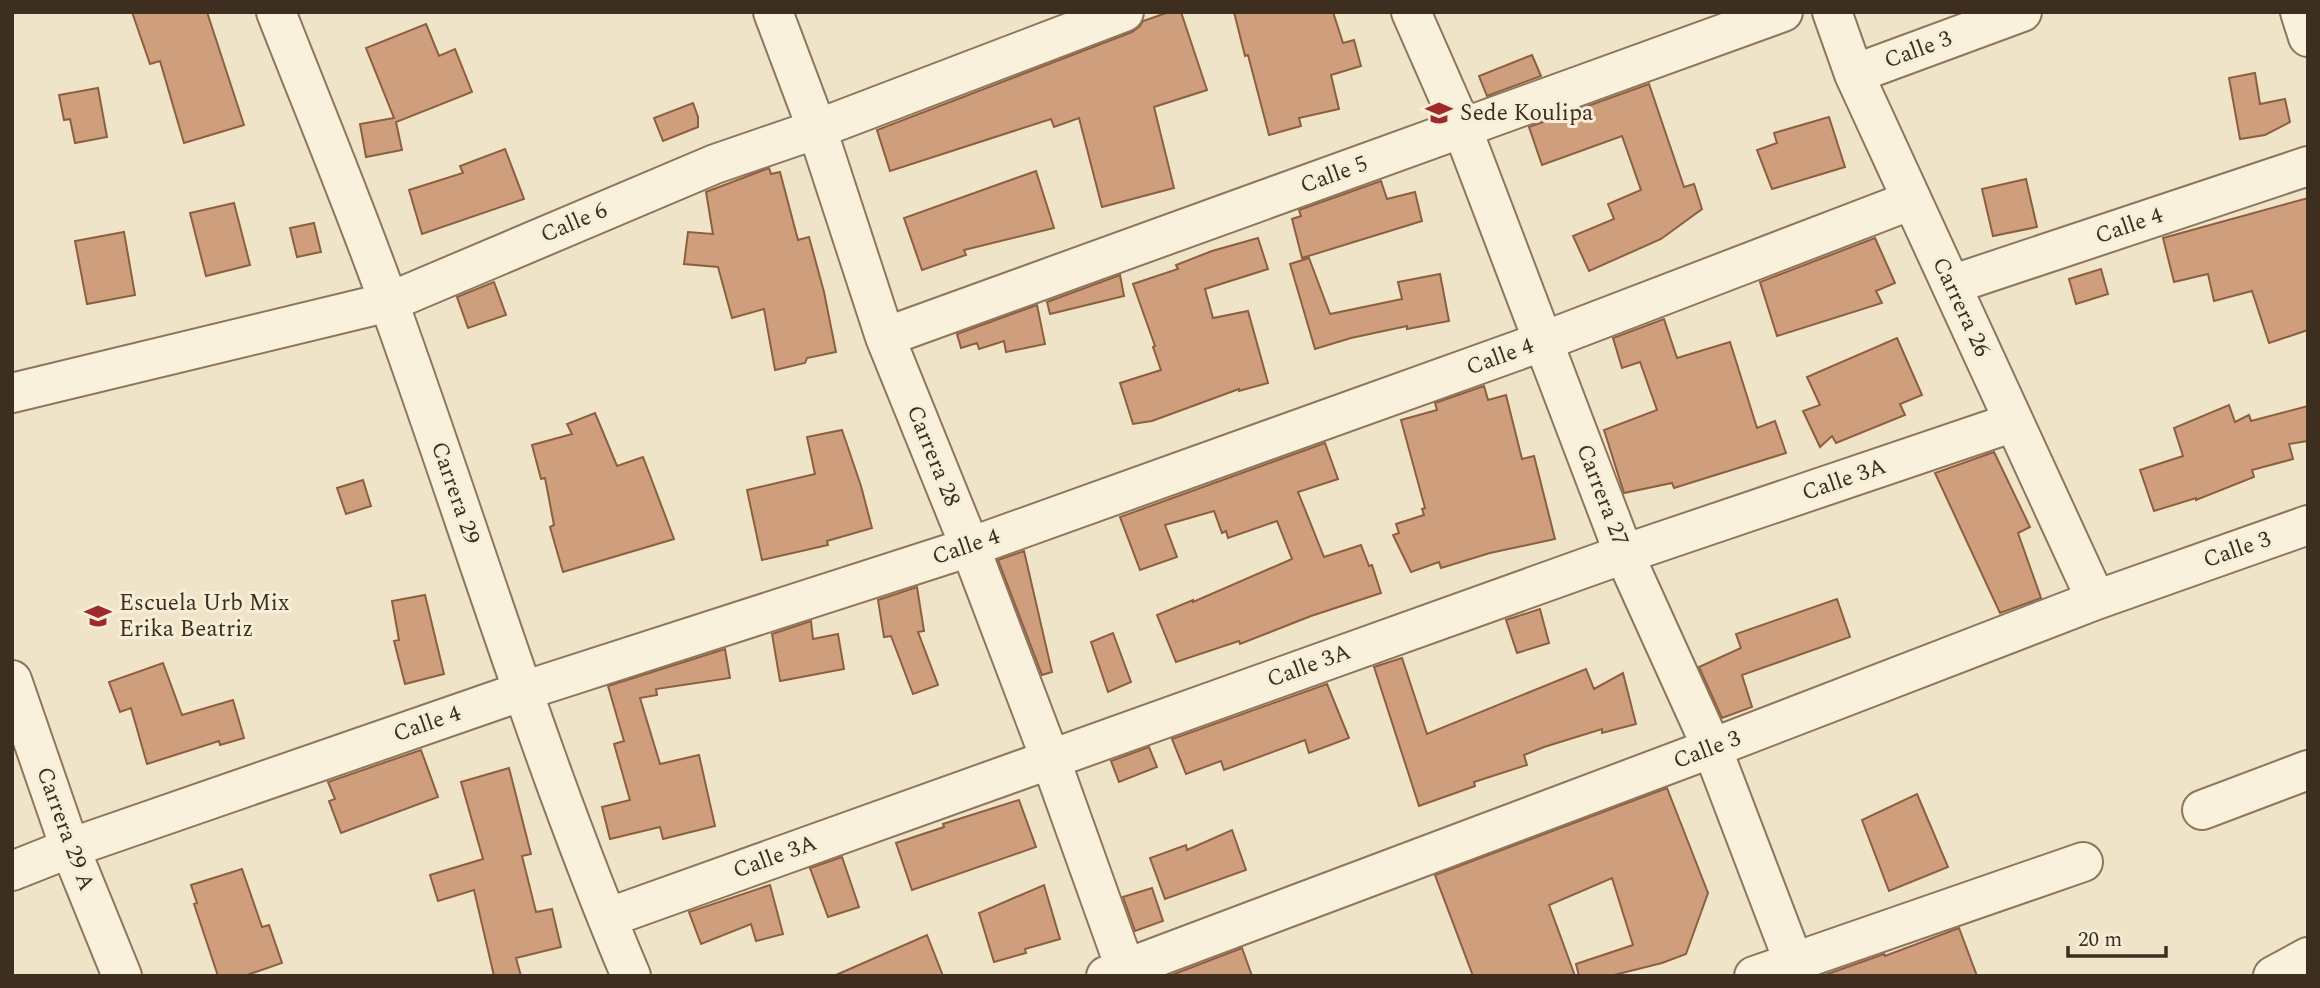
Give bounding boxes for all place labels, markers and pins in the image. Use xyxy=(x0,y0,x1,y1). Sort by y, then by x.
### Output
place label: Sede Koulipa xyxy=(1460,96,1593,131)
school or university icon: Sede Koulipa xyxy=(1424,98,1454,128)
place label: Escuela Urb Mix Erika Beatriz xyxy=(119,586,289,647)
school or university icon: Escuela Urb Mix Erika Beatriz xyxy=(83,601,113,631)

